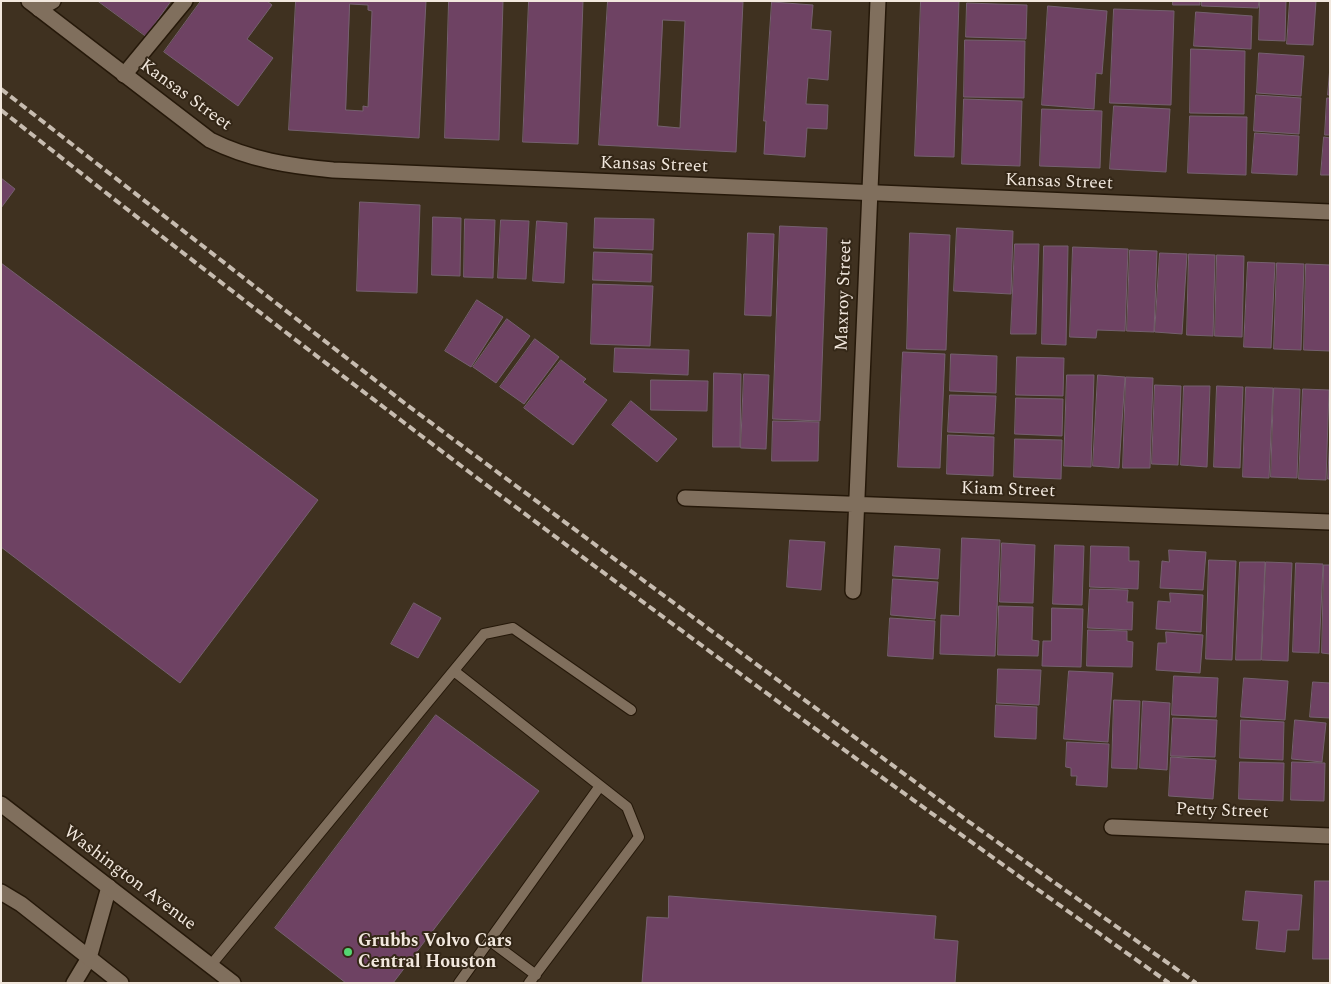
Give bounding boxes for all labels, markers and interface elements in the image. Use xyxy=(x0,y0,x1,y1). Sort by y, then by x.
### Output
street label: Kansas Street xyxy=(135,56,235,136)
street label: Kansas Street xyxy=(600,153,708,179)
street label: Kansas Street xyxy=(1005,170,1113,196)
street label: Maxroy Street xyxy=(832,239,858,351)
street label: Kiam Street xyxy=(960,479,1056,503)
street label: Petty Street xyxy=(1175,800,1269,824)
street label: Washington Avenue xyxy=(58,822,200,936)
place label: Grubbs Volvo Cars Central Houston xyxy=(358,931,512,974)
marker: Grubbs Volvo Cars Central Houston xyxy=(342,946,354,958)

